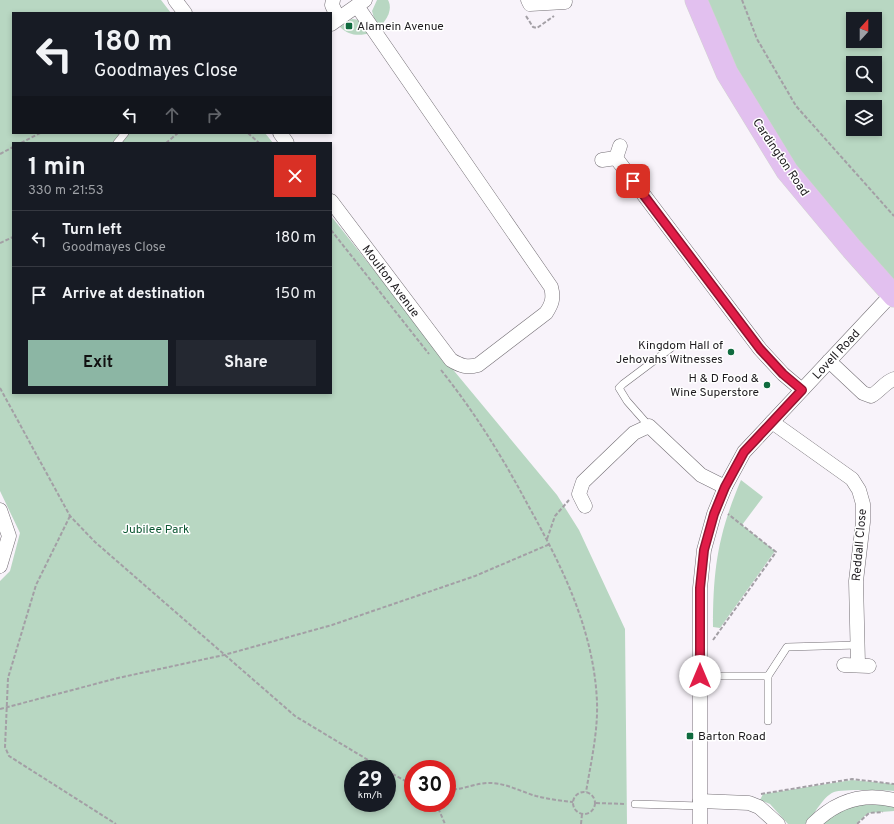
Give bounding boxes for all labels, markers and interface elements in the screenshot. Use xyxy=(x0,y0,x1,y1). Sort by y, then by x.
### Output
north arrow xyxy=(846,12,882,48)
map controls xyxy=(846,12,882,136)
place label: Alamein Avenue xyxy=(357,19,444,35)
marker: Alamein Avenue xyxy=(344,21,354,31)
text: 180 m xyxy=(94,25,172,61)
icon: left xyxy=(28,28,80,80)
button: search xyxy=(846,56,882,92)
text: Goodmayes Close xyxy=(94,60,238,83)
button: layers xyxy=(846,100,882,136)
icon: left xyxy=(119,104,141,126)
icon: ahead xyxy=(161,104,183,126)
icon: right xyxy=(203,104,225,126)
street label: Cardington Road xyxy=(748,116,812,200)
text: 1 min xyxy=(28,153,86,183)
button: close xyxy=(274,155,316,197)
pin xyxy=(616,164,650,198)
icon: arrive xyxy=(622,170,644,192)
text: 330 m · 21:53 xyxy=(28,183,104,199)
text: Turn left xyxy=(62,221,122,240)
icon: left xyxy=(28,228,50,250)
text: 180 m xyxy=(276,229,316,248)
text: Goodmayes Close xyxy=(62,240,166,256)
street label: Moulton Avenue xyxy=(358,242,423,321)
icon: arrive xyxy=(28,284,50,306)
text: Arrive at destination xyxy=(62,285,205,304)
text: 150 m xyxy=(275,285,316,304)
street label: Lovell Road xyxy=(809,326,864,383)
place label: Kingdom Hall of Jehovahs Witnesses xyxy=(616,338,723,368)
button: Exit xyxy=(28,340,168,386)
button: Share xyxy=(176,340,316,386)
marker: Kingdom Hall of Jehovahs Witnesses xyxy=(726,347,736,357)
place label: H & D Food & Wine Superstore xyxy=(670,371,759,401)
marker: H & D Food & Wine Superstore xyxy=(762,380,772,390)
street label: Reddall Close xyxy=(849,508,871,582)
park label: Jubilee Park xyxy=(123,522,189,538)
position arrow xyxy=(679,655,721,697)
place label: Barton Road xyxy=(698,729,766,745)
marker: Barton Road xyxy=(685,731,695,741)
speed limit sign: 30 xyxy=(404,760,456,812)
text: 29 xyxy=(358,768,382,794)
text: km/h xyxy=(358,789,382,802)

